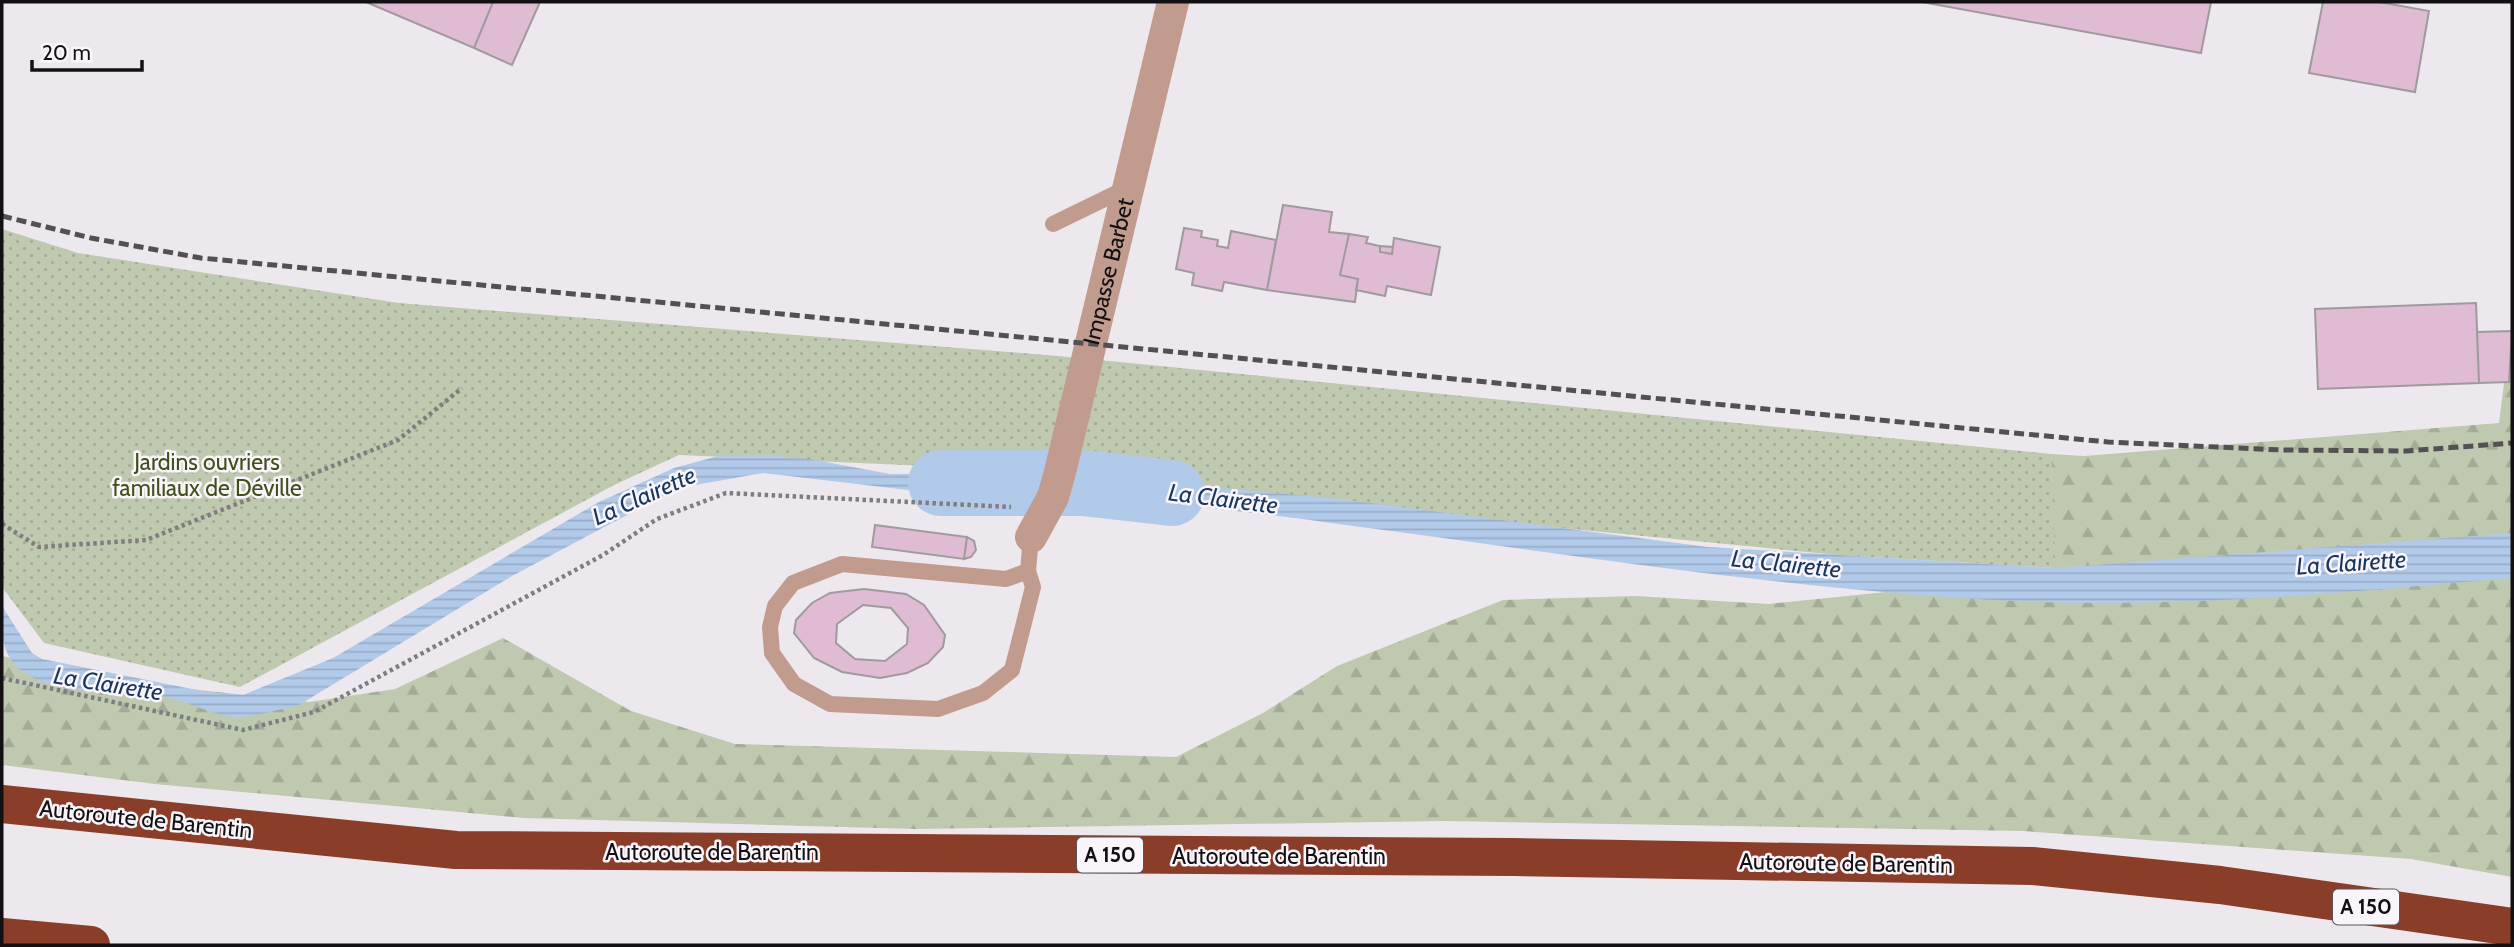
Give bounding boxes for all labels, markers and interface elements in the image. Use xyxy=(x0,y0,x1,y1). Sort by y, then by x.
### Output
scale bar xyxy=(32,28,142,72)
text: 20 m xyxy=(42,40,91,65)
street label: Impasse Barbet xyxy=(1077,195,1139,348)
park label: Jardins ouvriers familiaux de Déville xyxy=(112,448,302,502)
water label: La Clairette xyxy=(588,460,700,531)
water label: La Clairette xyxy=(1167,477,1279,520)
water label: La Clairette xyxy=(1730,543,1842,584)
water label: La Clairette xyxy=(2295,544,2407,581)
water label: La Clairette xyxy=(51,661,165,706)
street label: Autoroute de Barentin xyxy=(38,794,254,844)
street label: Autoroute de Barentin xyxy=(605,838,819,866)
road number: A 150 xyxy=(1077,838,1143,872)
street label: Autoroute de Barentin xyxy=(1172,842,1386,870)
street label: Autoroute de Barentin xyxy=(1739,847,1953,879)
road number: A 150 xyxy=(2333,890,2399,925)

